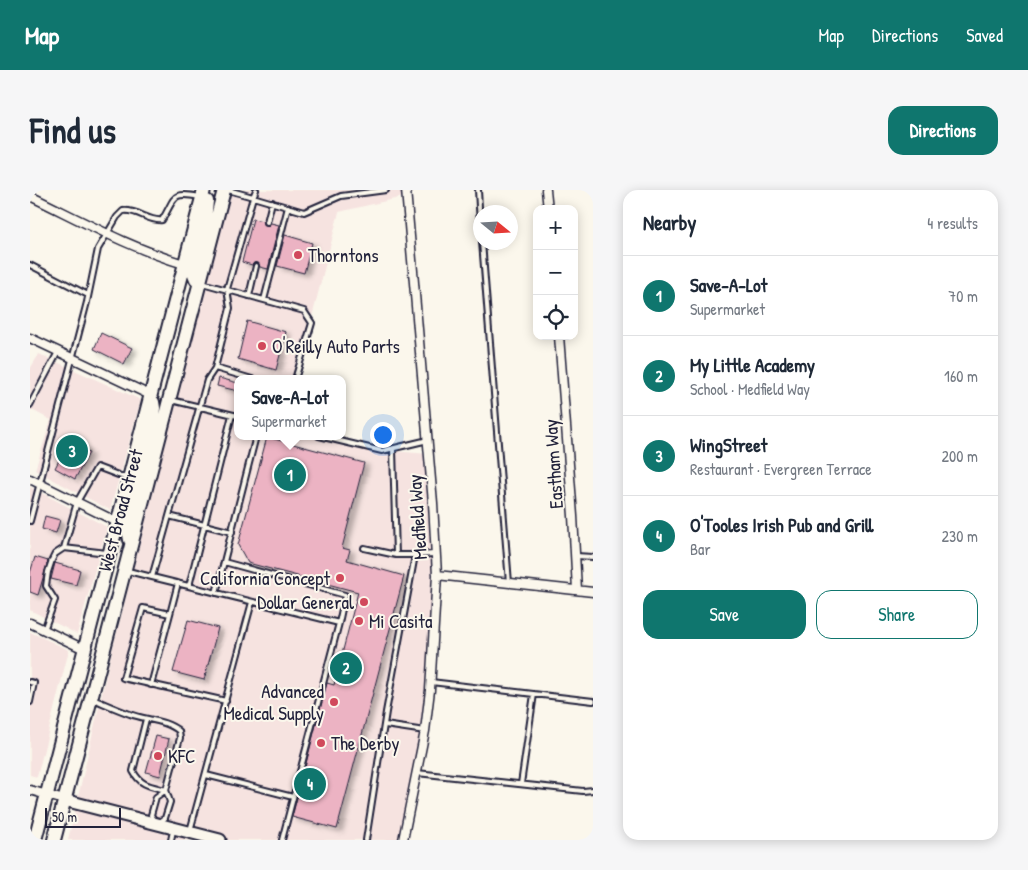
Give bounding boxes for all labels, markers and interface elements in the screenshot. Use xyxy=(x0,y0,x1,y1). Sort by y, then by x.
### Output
text: Map xyxy=(25,19,59,51)
text: Map xyxy=(819,23,844,48)
text: Directions xyxy=(872,23,938,48)
text: Saved xyxy=(966,23,1003,48)
button: Directions xyxy=(888,106,998,155)
text: Find us xyxy=(30,107,116,154)
north arrow xyxy=(473,205,518,250)
map controls xyxy=(533,205,578,340)
button: + xyxy=(533,205,578,250)
text: Nearby xyxy=(643,208,696,237)
text: 4 results xyxy=(927,212,978,234)
place label: Thorntons xyxy=(308,242,379,268)
marker: Thorntons xyxy=(292,249,304,261)
button: − xyxy=(533,250,578,295)
text: Save-A-Lot xyxy=(690,272,767,298)
text: 1 xyxy=(656,285,662,307)
text: 70 m xyxy=(948,285,978,307)
button: locate xyxy=(533,295,578,340)
text: Supermarket xyxy=(690,298,765,320)
place label: O'Reilly Auto Parts xyxy=(272,333,400,359)
marker: O'Reilly Auto Parts xyxy=(256,340,268,352)
text: My Little Academy xyxy=(690,352,815,378)
text: 2 xyxy=(655,365,663,387)
text: 160 m xyxy=(944,365,978,387)
popup xyxy=(234,375,346,440)
text: School · Medfield Way xyxy=(690,378,810,400)
text: Save-A-Lot xyxy=(251,384,329,410)
text: Supermarket xyxy=(251,410,326,432)
street label: Eastham Way xyxy=(537,418,569,510)
your location xyxy=(370,422,396,448)
pin: 3 xyxy=(56,432,88,470)
text: WingStreet xyxy=(690,432,767,458)
text: 3 xyxy=(655,445,663,467)
text: 200 m xyxy=(942,445,978,467)
street label: West Broad Street xyxy=(91,446,149,574)
pin: 1 xyxy=(274,456,306,494)
text: Restaurant · Evergreen Terrace xyxy=(690,458,872,480)
street label: Medfield Way xyxy=(401,473,433,561)
text: O'Tooles Irish Pub and Grill xyxy=(690,512,874,538)
text: 4 xyxy=(656,525,662,547)
text: 230 m xyxy=(942,525,978,547)
text: Bar xyxy=(690,538,711,560)
place label: California Concept xyxy=(200,565,330,591)
marker: California Concept xyxy=(334,572,346,584)
place label: Dollar General xyxy=(257,589,355,615)
button: Save xyxy=(643,590,806,639)
button: Share xyxy=(816,590,978,639)
marker: Dollar General xyxy=(358,596,370,608)
place label: Mi Casita xyxy=(369,608,433,634)
marker: Mi Casita xyxy=(353,615,365,627)
pin: 2 xyxy=(330,649,362,687)
place label: Advanced Medical Supply xyxy=(224,678,325,726)
marker: Advanced Medical Supply xyxy=(328,696,340,708)
place label: The Derby xyxy=(331,730,400,756)
marker: The Derby xyxy=(315,737,327,749)
place label: KFC xyxy=(168,743,195,769)
marker: KFC xyxy=(152,750,164,762)
pin: 4 xyxy=(294,765,326,803)
scale bar xyxy=(45,805,121,828)
text: 50 m xyxy=(52,807,77,826)

